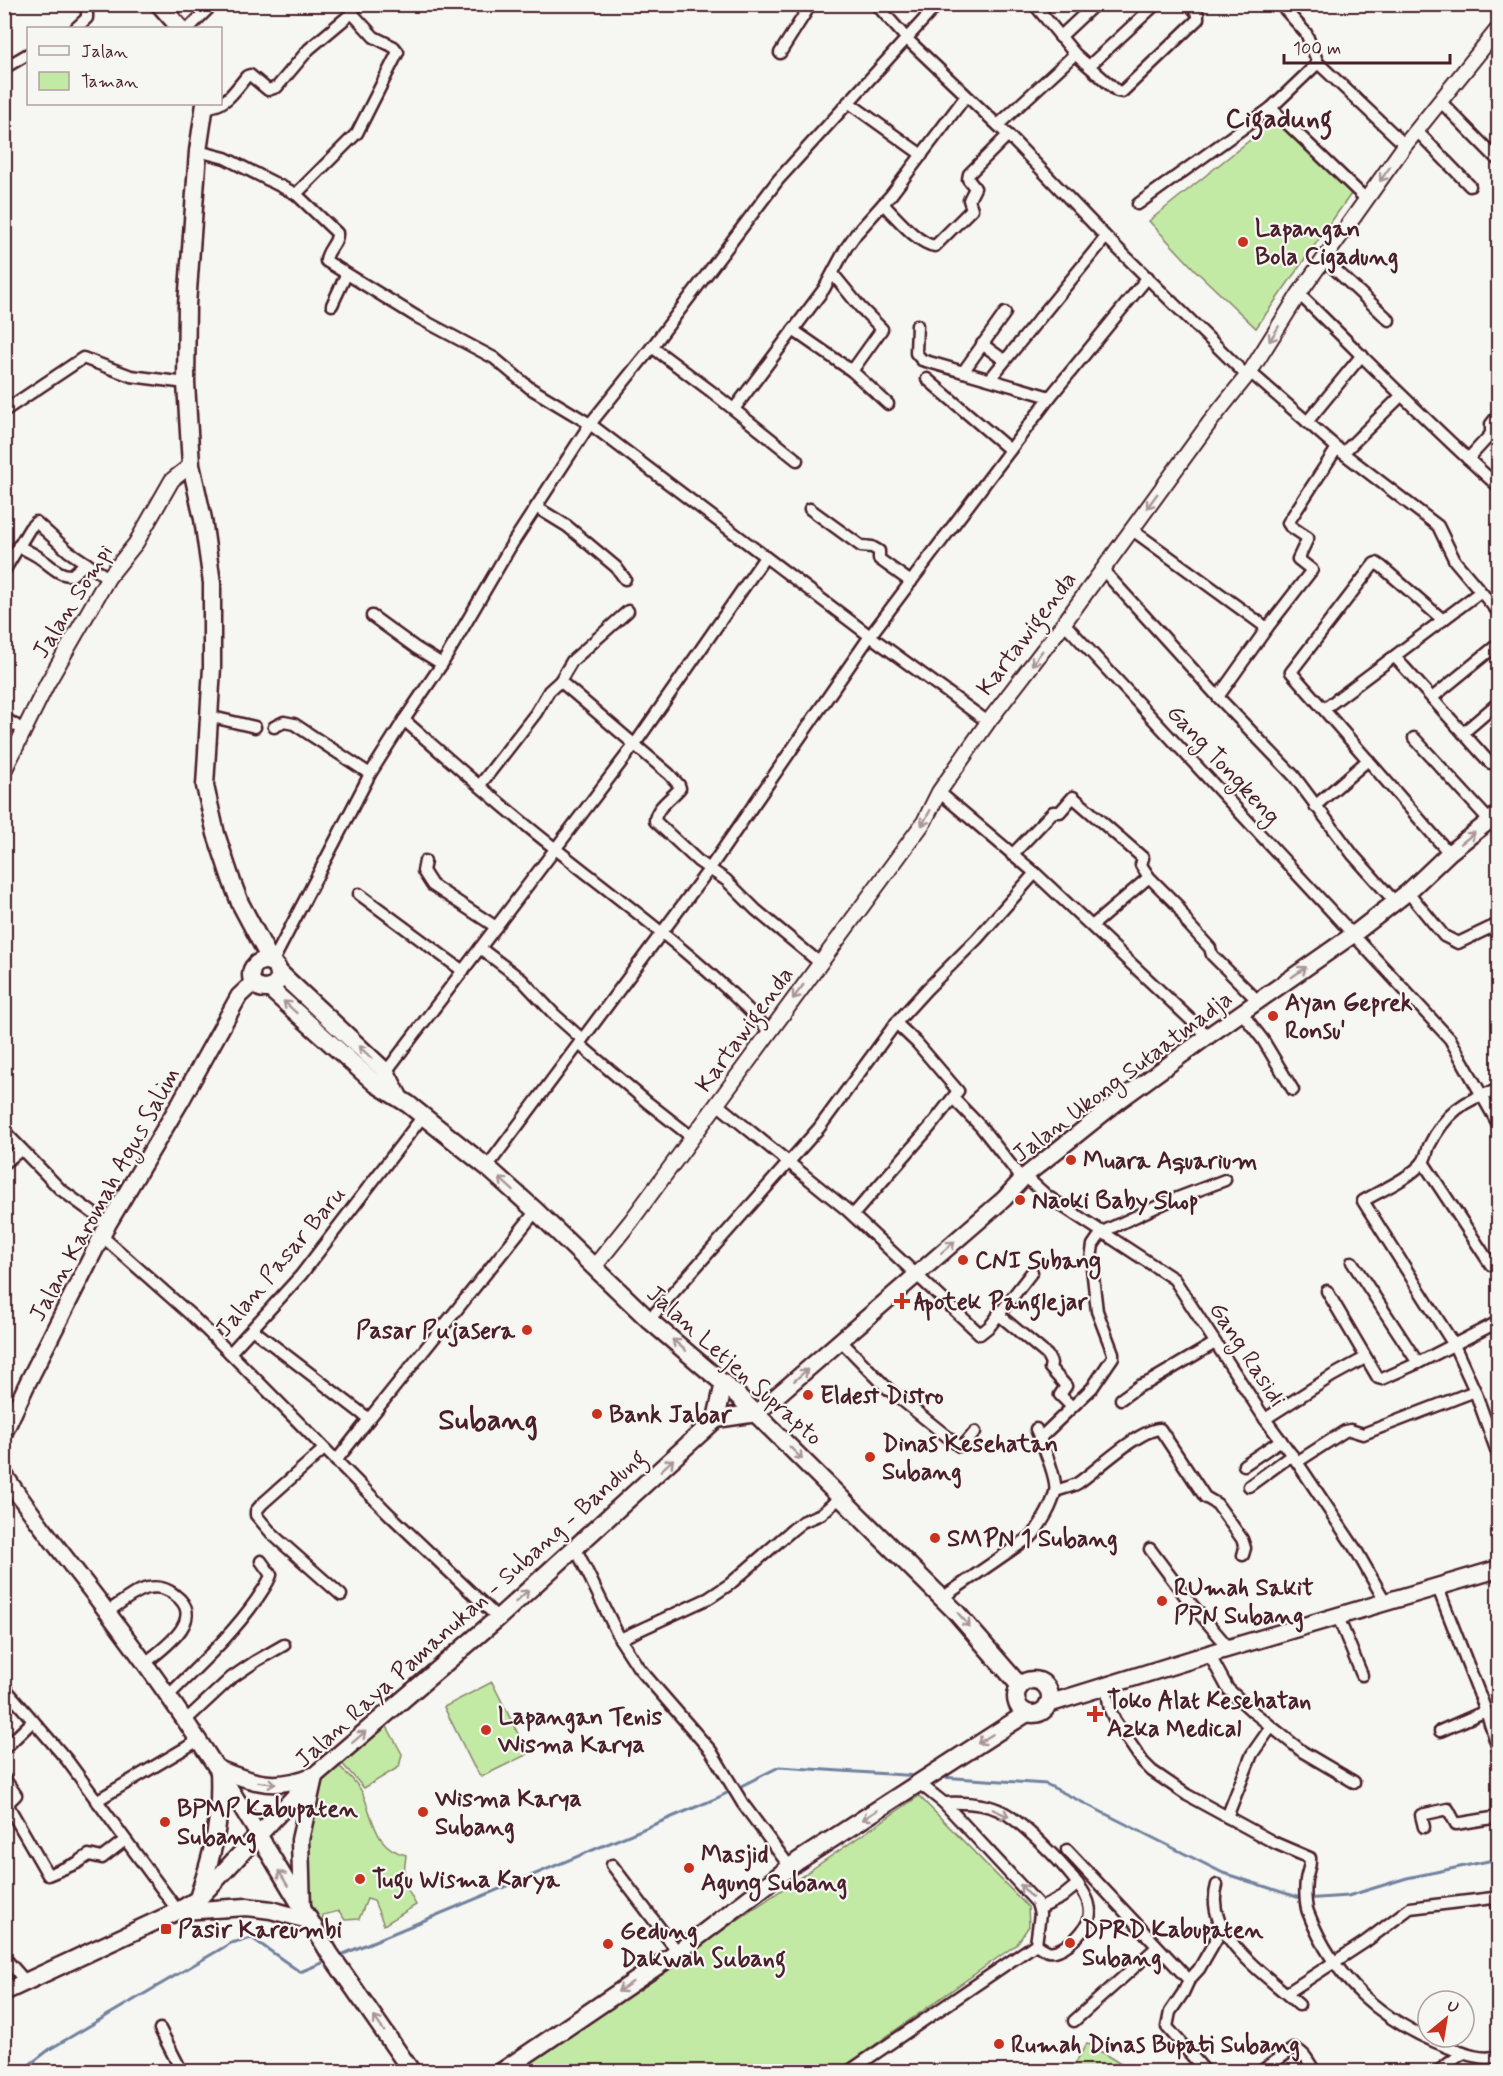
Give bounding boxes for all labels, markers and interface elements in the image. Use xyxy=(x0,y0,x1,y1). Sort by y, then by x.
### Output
legend xyxy=(27,27,222,105)
scale bar xyxy=(1284,27,1450,65)
text: 100 m xyxy=(1293,37,1341,61)
text: Jalan xyxy=(81,40,128,64)
text: Taman xyxy=(81,70,138,94)
district label: Cigadung xyxy=(1226,102,1332,140)
one-way arrow xyxy=(1379,165,1391,182)
place label: Lapangan Bola Cigadung xyxy=(1255,214,1398,274)
marker: Lapangan Bola Cigadung xyxy=(1236,235,1250,249)
one-way arrow xyxy=(1267,325,1279,342)
one-way arrow xyxy=(1146,492,1158,508)
street label: Jalan Sompi xyxy=(26,539,121,665)
street label: Kartawigenda xyxy=(970,565,1087,704)
one-way arrow xyxy=(1031,650,1044,666)
street label: Gang Tongkeng xyxy=(1158,698,1287,833)
one-way arrow xyxy=(920,808,931,826)
one-way arrow xyxy=(1460,831,1475,845)
street label: Kartawigenda xyxy=(689,961,804,1101)
one-way arrow xyxy=(1291,966,1307,978)
one-way arrow xyxy=(792,983,805,999)
street label: Jalan Ukong Sutaatmadja xyxy=(1007,984,1240,1172)
place label: Ayan Geprek Ronsu' xyxy=(1285,988,1413,1047)
one-way arrow xyxy=(283,1000,298,1014)
marker: Ayan Geprek Ronsu' xyxy=(1266,1009,1280,1023)
one-way arrow xyxy=(358,1045,373,1059)
street label: Jalan Karomah Agus Salim xyxy=(22,1062,190,1328)
place label: Muara Aquarium xyxy=(1083,1146,1257,1177)
marker: Muara Aquarium xyxy=(1064,1153,1078,1167)
one-way arrow xyxy=(499,1177,514,1191)
street label: Jalan Pasar Baru xyxy=(209,1180,353,1344)
place label: Naoki Baby Shop xyxy=(1032,1186,1199,1217)
marker: Naoki Baby Shop xyxy=(1013,1193,1027,1207)
one-way arrow xyxy=(940,1241,956,1254)
place label: CNI Subang xyxy=(975,1246,1101,1280)
marker: CNI Subang xyxy=(956,1253,970,1267)
street label: Jalan Letjen Suprapto xyxy=(639,1279,829,1453)
place label: Apotek Panglejar xyxy=(914,1287,1089,1321)
marker: Apotek Panglejar xyxy=(895,1294,909,1308)
street label: Gang Rasidi xyxy=(1200,1296,1292,1414)
place label: Pasar Pujasera xyxy=(356,1316,516,1347)
marker: Pasar Pujasera xyxy=(520,1323,534,1337)
one-way arrow xyxy=(672,1338,687,1352)
one-way arrow xyxy=(793,1368,808,1382)
place label: Eldest Distro xyxy=(820,1381,944,1412)
marker: Eldest Distro xyxy=(801,1388,815,1402)
place label: Bank Jabar xyxy=(609,1400,733,1431)
district label: Subang xyxy=(438,1401,538,1441)
marker: Bank Jabar xyxy=(590,1407,604,1421)
place label: Dinas Kesehatan Subang xyxy=(882,1429,1058,1489)
street label: Jalan Raya Pamanukan - Subang - Bandung xyxy=(289,1443,655,1778)
one-way arrow xyxy=(789,1445,804,1460)
marker: Dinas Kesehatan Subang xyxy=(863,1450,877,1464)
one-way arrow xyxy=(659,1458,674,1472)
place label: SMPN 1 Subang xyxy=(947,1524,1118,1556)
marker: SMPN 1 Subang xyxy=(928,1531,942,1545)
place label: RUmah Sakit PPN Subang xyxy=(1174,1573,1314,1633)
one-way arrow xyxy=(515,1589,530,1603)
marker: RUmah Sakit PPN Subang xyxy=(1155,1594,1169,1608)
one-way arrow xyxy=(957,1612,971,1627)
place label: Toko Alat Kesehatan Azka Medical xyxy=(1107,1686,1311,1745)
place label: Lapangan Tenis Wisma Karya xyxy=(497,1702,662,1761)
marker: Toko Alat Kesehatan Azka Medical xyxy=(1088,1707,1102,1721)
marker: Lapangan Tenis Wisma Karya xyxy=(479,1723,493,1737)
one-way arrow xyxy=(351,1730,366,1744)
one-way arrow xyxy=(977,1734,994,1746)
one-way arrow xyxy=(256,1778,276,1789)
place label: Wisma Karya Subang xyxy=(434,1784,582,1844)
place label: BPMP Kabupaten Subang xyxy=(177,1794,358,1854)
marker: Wisma Karya Subang xyxy=(416,1805,430,1819)
one-way arrow xyxy=(991,1807,1009,1819)
one-way arrow xyxy=(862,1809,879,1821)
marker: BPMP Kabupaten Subang xyxy=(158,1815,172,1829)
place label: Masjid Agung Subang xyxy=(701,1840,847,1902)
marker: Masjid Agung Subang xyxy=(682,1861,696,1875)
place label: Tugu Wisma Karya xyxy=(372,1865,560,1899)
one-way arrow xyxy=(277,1870,289,1887)
marker: Tugu Wisma Karya xyxy=(353,1872,367,1886)
one-way arrow xyxy=(1019,1884,1033,1899)
place label: Pasir Kareumbi xyxy=(178,1915,342,1946)
place label: DPRD Kabupaten Subang xyxy=(1082,1915,1264,1975)
place label: Gedung Dakwah Subang xyxy=(620,1916,786,1978)
marker: Pasir Kareumbi xyxy=(159,1922,173,1936)
marker: DPRD Kabupaten Subang xyxy=(1063,1936,1077,1950)
marker: Gedung Dakwah Subang xyxy=(601,1937,615,1951)
one-way arrow xyxy=(617,1981,634,1993)
north arrow xyxy=(1416,1989,1476,2049)
text: U xyxy=(1443,1996,1463,2019)
one-way arrow xyxy=(373,2016,385,2032)
place label: Rumah Dinas Bupati Subang xyxy=(1011,2030,1300,2062)
marker: Rumah Dinas Bupati Subang xyxy=(992,2037,1006,2051)

